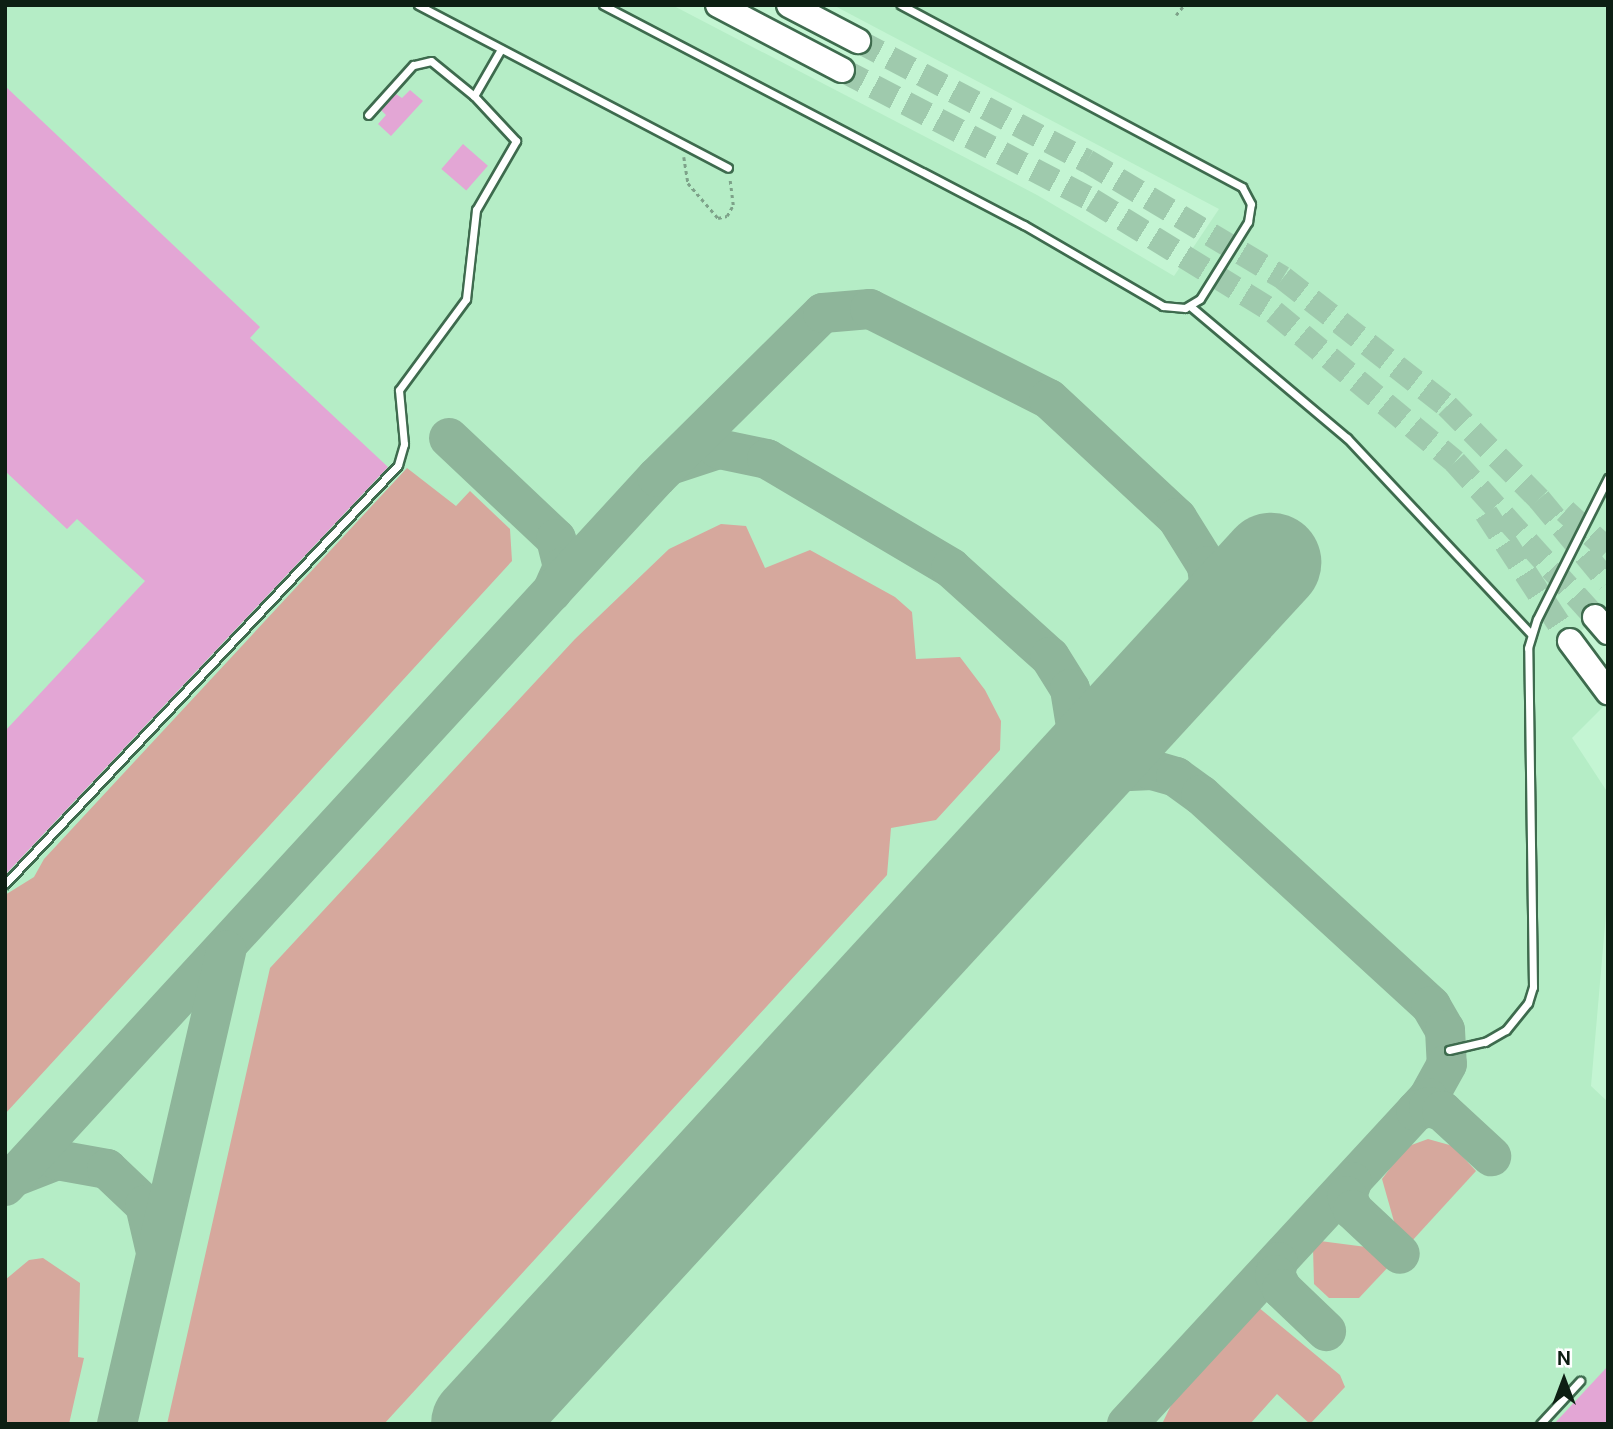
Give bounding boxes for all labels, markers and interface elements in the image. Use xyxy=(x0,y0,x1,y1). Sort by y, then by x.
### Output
north arrow xyxy=(1529,1345,1599,1415)
text: N xyxy=(1557,1346,1571,1371)

